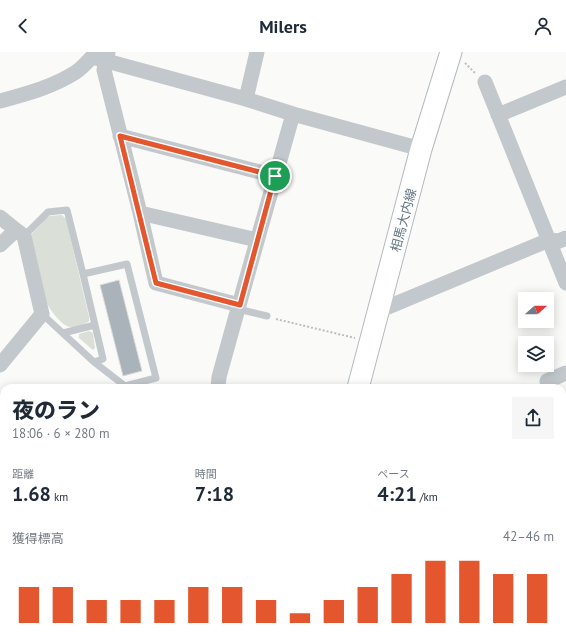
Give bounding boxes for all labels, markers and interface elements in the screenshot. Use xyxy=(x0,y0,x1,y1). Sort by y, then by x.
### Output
icon: back xyxy=(12,15,34,37)
text: Milers xyxy=(259,15,307,38)
icon: person xyxy=(532,15,554,37)
pin xyxy=(258,159,292,193)
icon: arrive xyxy=(264,165,286,187)
street label: 相馬大内線 xyxy=(387,187,420,254)
north arrow xyxy=(518,292,554,328)
map controls xyxy=(518,292,554,372)
button: layers xyxy=(518,336,554,372)
text: 夜のラン xyxy=(12,396,100,424)
button: share xyxy=(512,397,554,439)
text: 18:06 · 6 × 280 m xyxy=(12,425,109,442)
text: 距離 xyxy=(12,467,34,481)
text: 時間 xyxy=(195,467,217,481)
text: ペース xyxy=(377,467,410,481)
text: 1.68 xyxy=(12,481,51,507)
text: 7:18 xyxy=(195,481,234,507)
text: 4:21 xyxy=(377,481,417,507)
text: km xyxy=(51,490,68,504)
text: /km xyxy=(417,490,438,504)
text: 42–46 m xyxy=(503,528,554,545)
text: 獲得標高 xyxy=(12,530,64,547)

